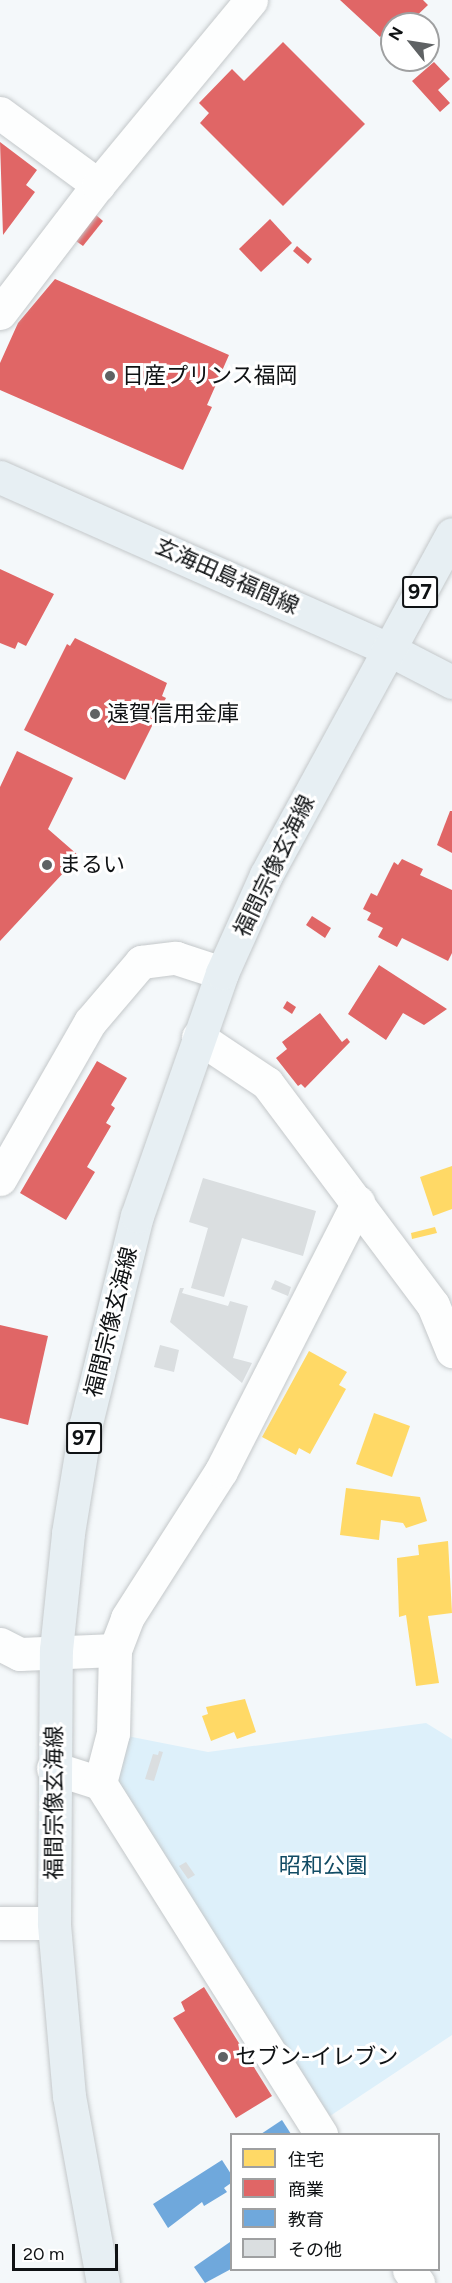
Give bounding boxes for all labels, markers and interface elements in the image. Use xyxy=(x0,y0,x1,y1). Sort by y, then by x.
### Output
north arrow xyxy=(380,12,440,72)
text: N xyxy=(384,24,407,44)
place label: 日産プリンス福岡 xyxy=(122,363,298,389)
marker: 日産プリンス福岡 xyxy=(103,369,117,383)
street label: 玄海田島福間線 xyxy=(151,533,303,619)
road number: 97 xyxy=(402,574,438,610)
place label: 遠賀信用金庫 xyxy=(107,701,239,727)
marker: 遠賀信用金庫 xyxy=(88,707,102,721)
street label: 福間宗像玄海線 xyxy=(228,791,320,941)
place label: まるい xyxy=(59,852,125,878)
marker: まるい xyxy=(40,858,54,872)
street label: 福間宗像玄海線 xyxy=(80,1244,142,1400)
road number: 97 xyxy=(66,1420,102,1456)
street label: 福間宗像玄海線 xyxy=(41,1726,67,1880)
park label: 昭和公園 xyxy=(279,1853,367,1879)
place label: セブン-イレブン xyxy=(235,2044,398,2070)
marker: セブン-イレブン xyxy=(216,2050,230,2064)
legend xyxy=(230,2133,440,2271)
text: 住宅 xyxy=(288,2149,324,2171)
text: 商業 xyxy=(288,2179,324,2201)
text: 教育 xyxy=(288,2209,324,2231)
scale bar xyxy=(15,2232,122,2270)
text: その他 xyxy=(288,2239,342,2261)
text: 20 m xyxy=(23,2243,64,2265)

